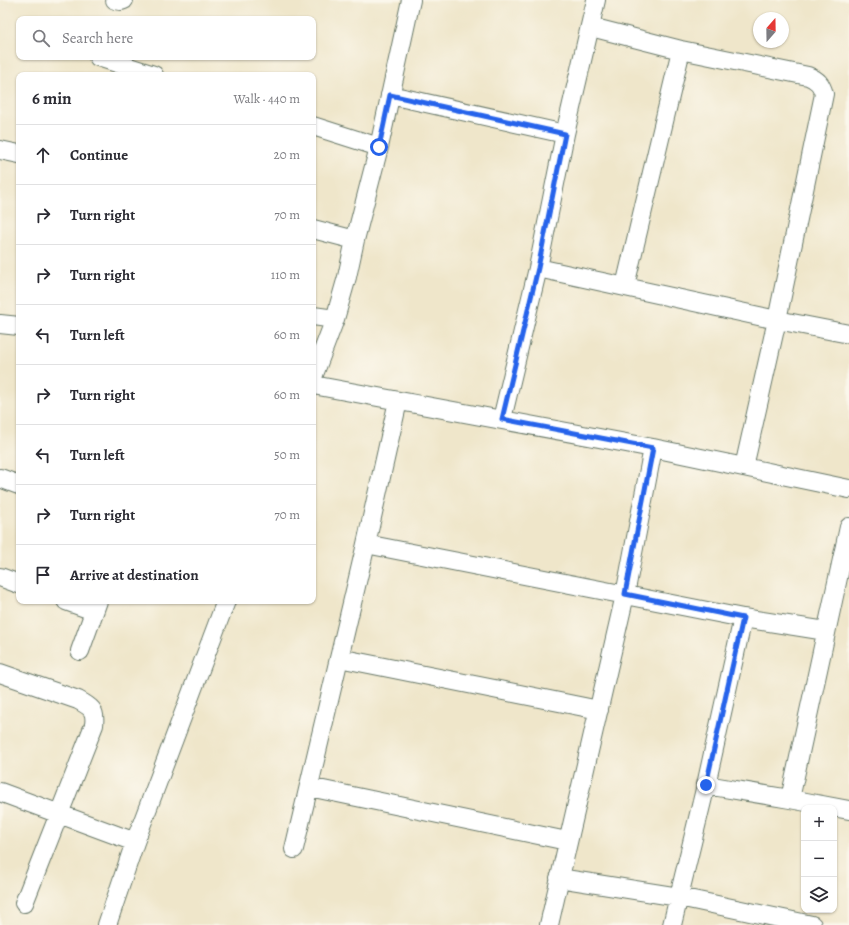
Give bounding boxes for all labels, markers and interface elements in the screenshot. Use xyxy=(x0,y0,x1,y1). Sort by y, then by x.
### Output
north arrow xyxy=(753,12,789,48)
search box xyxy=(16,16,316,60)
icon: search xyxy=(30,27,52,49)
text: Search here xyxy=(62,28,133,48)
text: 6 min xyxy=(32,87,72,110)
text: Walk · 440 m xyxy=(233,90,300,107)
route start xyxy=(370,138,388,156)
icon: ahead xyxy=(32,144,54,166)
text: Continue xyxy=(70,145,128,165)
text: 20 m xyxy=(274,146,300,163)
icon: right xyxy=(32,204,54,226)
text: Turn right xyxy=(70,205,135,225)
text: 70 m xyxy=(274,206,300,223)
icon: right xyxy=(32,264,54,286)
text: Turn right xyxy=(70,265,135,285)
text: 110 m xyxy=(271,266,300,283)
icon: left xyxy=(32,324,54,346)
text: Turn left xyxy=(70,325,125,345)
text: 60 m xyxy=(274,326,300,343)
icon: right xyxy=(32,384,54,406)
text: Turn right xyxy=(70,385,135,405)
text: 60 m xyxy=(274,386,300,403)
icon: left xyxy=(32,444,54,466)
text: Turn left xyxy=(70,445,125,465)
text: 50 m xyxy=(274,446,300,463)
icon: right xyxy=(32,504,54,526)
text: Turn right xyxy=(70,505,135,525)
text: 70 m xyxy=(274,506,300,523)
icon: arrive xyxy=(32,564,54,586)
text: Arrive at destination xyxy=(70,565,199,585)
route end xyxy=(697,776,715,794)
map controls xyxy=(801,805,837,913)
button: + xyxy=(801,805,837,841)
button: − xyxy=(801,841,837,877)
button: layers xyxy=(801,877,837,913)

